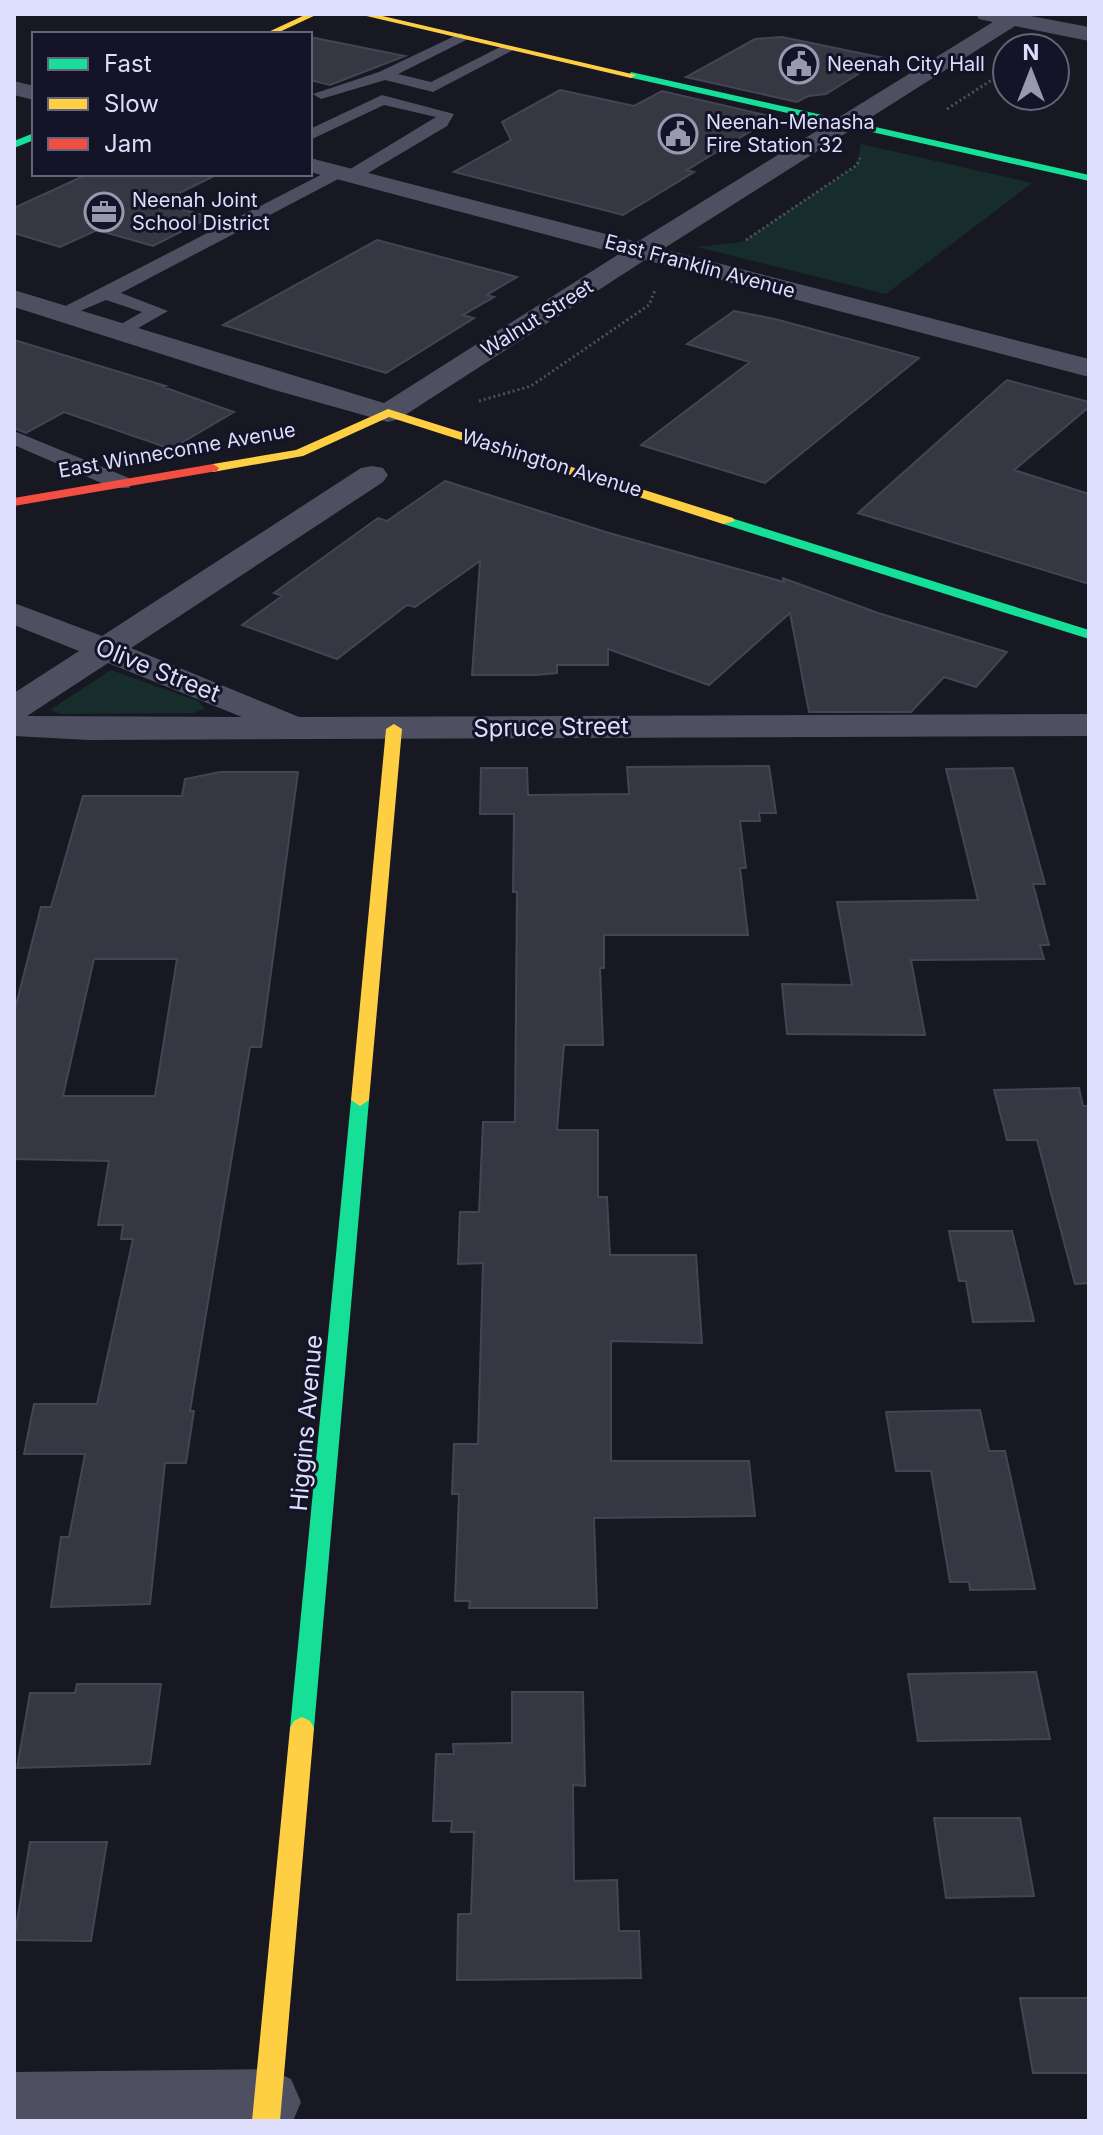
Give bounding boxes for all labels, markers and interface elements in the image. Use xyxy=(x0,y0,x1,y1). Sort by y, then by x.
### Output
legend xyxy=(32,32,312,176)
north arrow xyxy=(991,32,1071,112)
text: N xyxy=(1023,39,1039,65)
public building icon: Neenah City Hall xyxy=(778,43,820,85)
text: Fast xyxy=(104,49,152,78)
place label: Neenah City Hall xyxy=(827,52,985,76)
text: Slow xyxy=(104,89,159,118)
place label: Neenah-Menasha Fire Station 32 xyxy=(706,110,875,157)
public building icon: Neenah-Menasha Fire Station 32 xyxy=(657,113,699,155)
text: Jam xyxy=(104,129,152,158)
place label: Neenah Joint School District xyxy=(132,188,270,235)
office icon: Neenah Joint School District xyxy=(83,191,125,233)
street label: East Franklin Avenue xyxy=(602,229,798,303)
street label: Walnut Street xyxy=(477,274,598,362)
street label: East Winneconne Avenue xyxy=(57,417,297,483)
street label: Washington Avenue xyxy=(459,424,645,502)
street label: Olive Street xyxy=(92,632,225,708)
street label: Spruce Street xyxy=(473,711,629,743)
street label: Higgins Avenue xyxy=(284,1334,328,1512)

